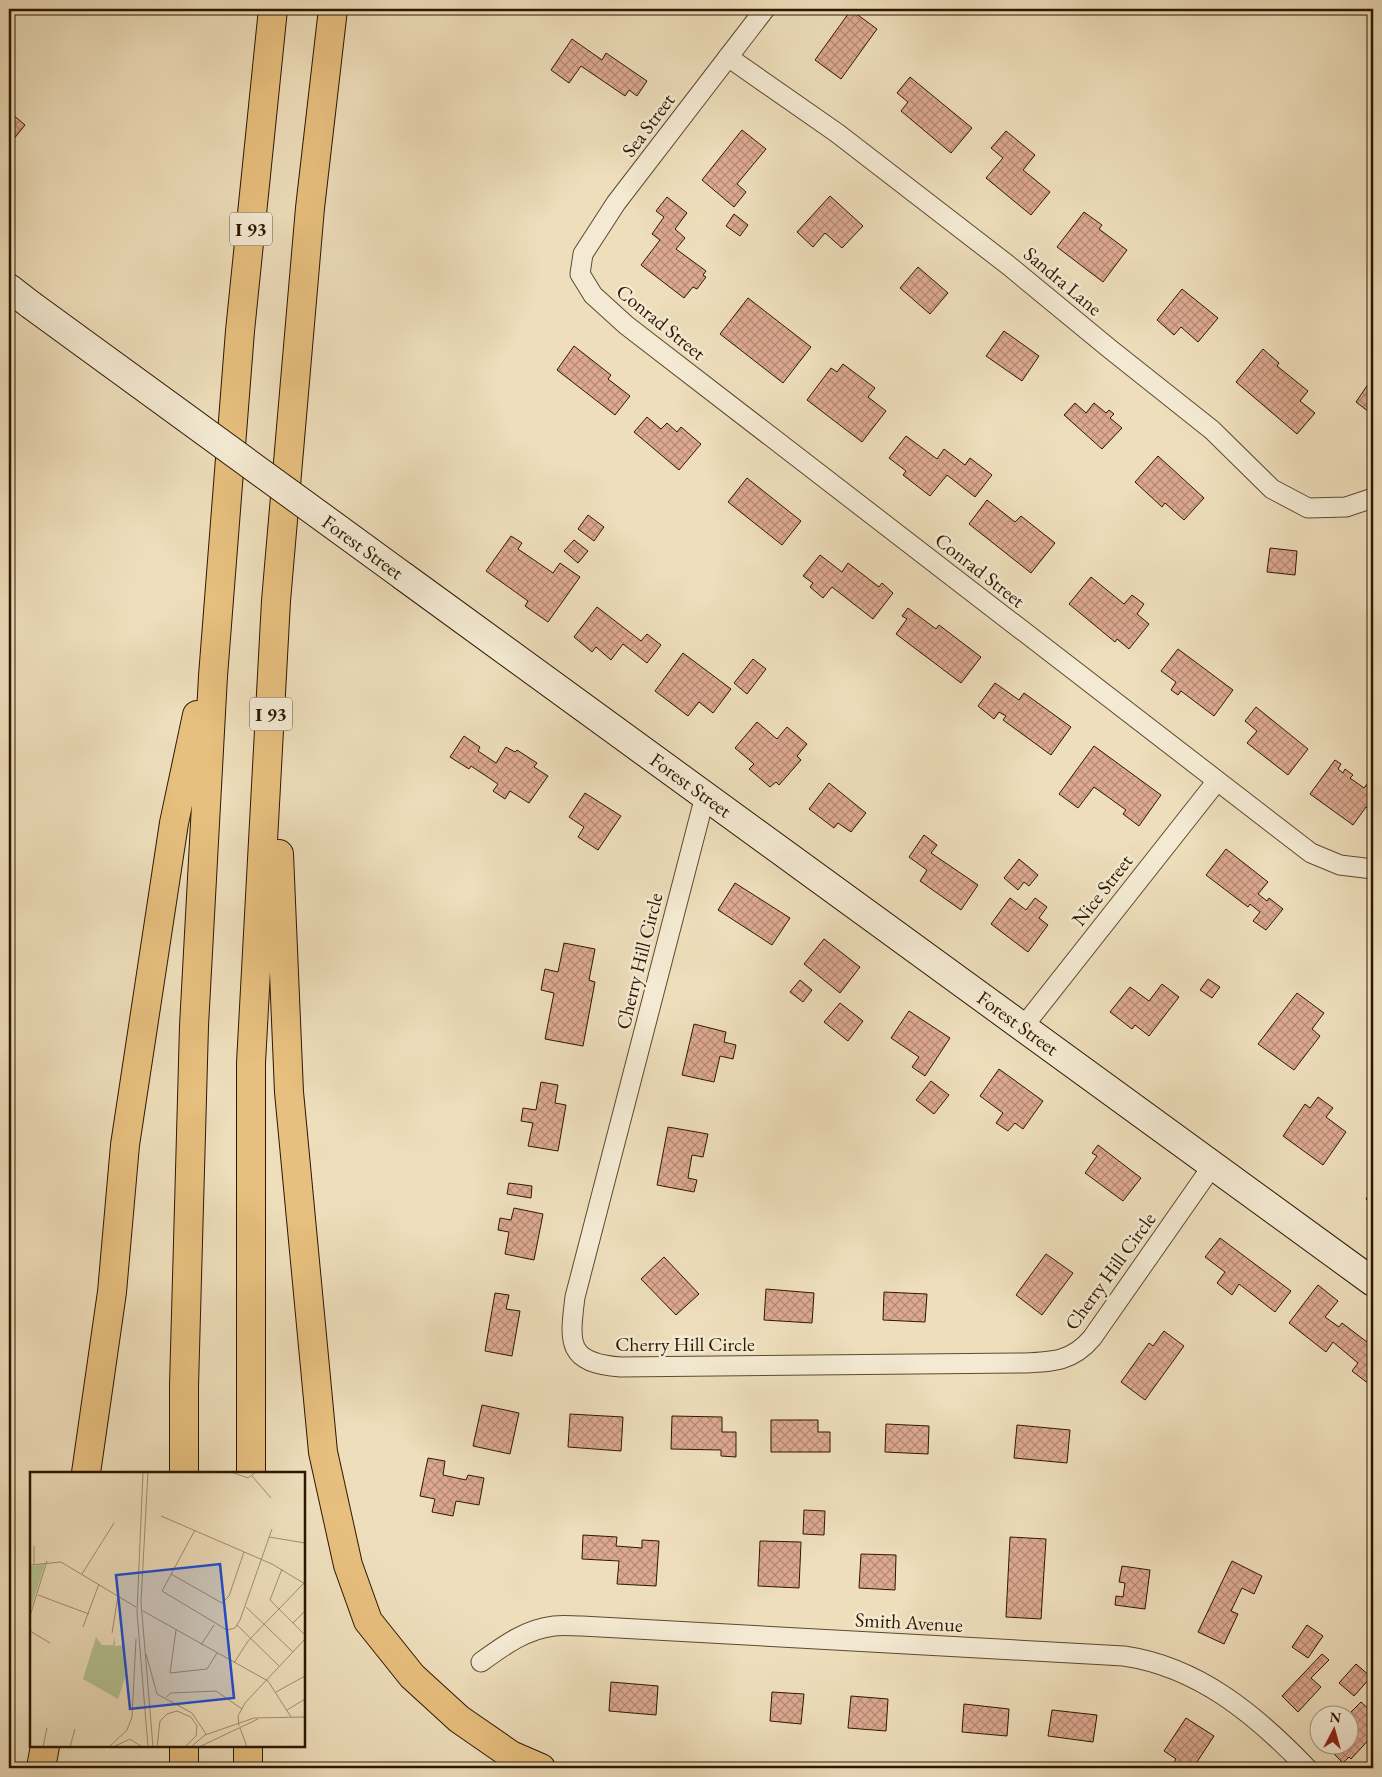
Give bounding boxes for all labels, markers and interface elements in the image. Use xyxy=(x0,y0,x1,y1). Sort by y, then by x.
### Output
street label: Sea Street xyxy=(616,87,681,162)
road number: I 93 xyxy=(230,212,272,245)
street label: Sandra Lane xyxy=(1018,241,1108,322)
street label: Conrad Street xyxy=(611,278,711,366)
street label: Forest Street xyxy=(317,509,410,586)
street label: Conrad Street xyxy=(930,527,1031,614)
road number: I 93 xyxy=(250,698,292,731)
street label: Forest Street xyxy=(645,747,738,824)
street label: Nice Street xyxy=(1066,848,1139,931)
street label: Cherry Hill Circle xyxy=(609,890,669,1032)
street label: Forest Street xyxy=(972,985,1065,1062)
street label: Cherry Hill Circle xyxy=(1058,1207,1162,1335)
street label: Cherry Hill Circle xyxy=(615,1331,755,1357)
inset map xyxy=(30,1472,305,1747)
street label: Smith Avenue xyxy=(855,1606,964,1638)
north arrow xyxy=(1310,1704,1360,1754)
text: N xyxy=(1329,1708,1343,1727)

